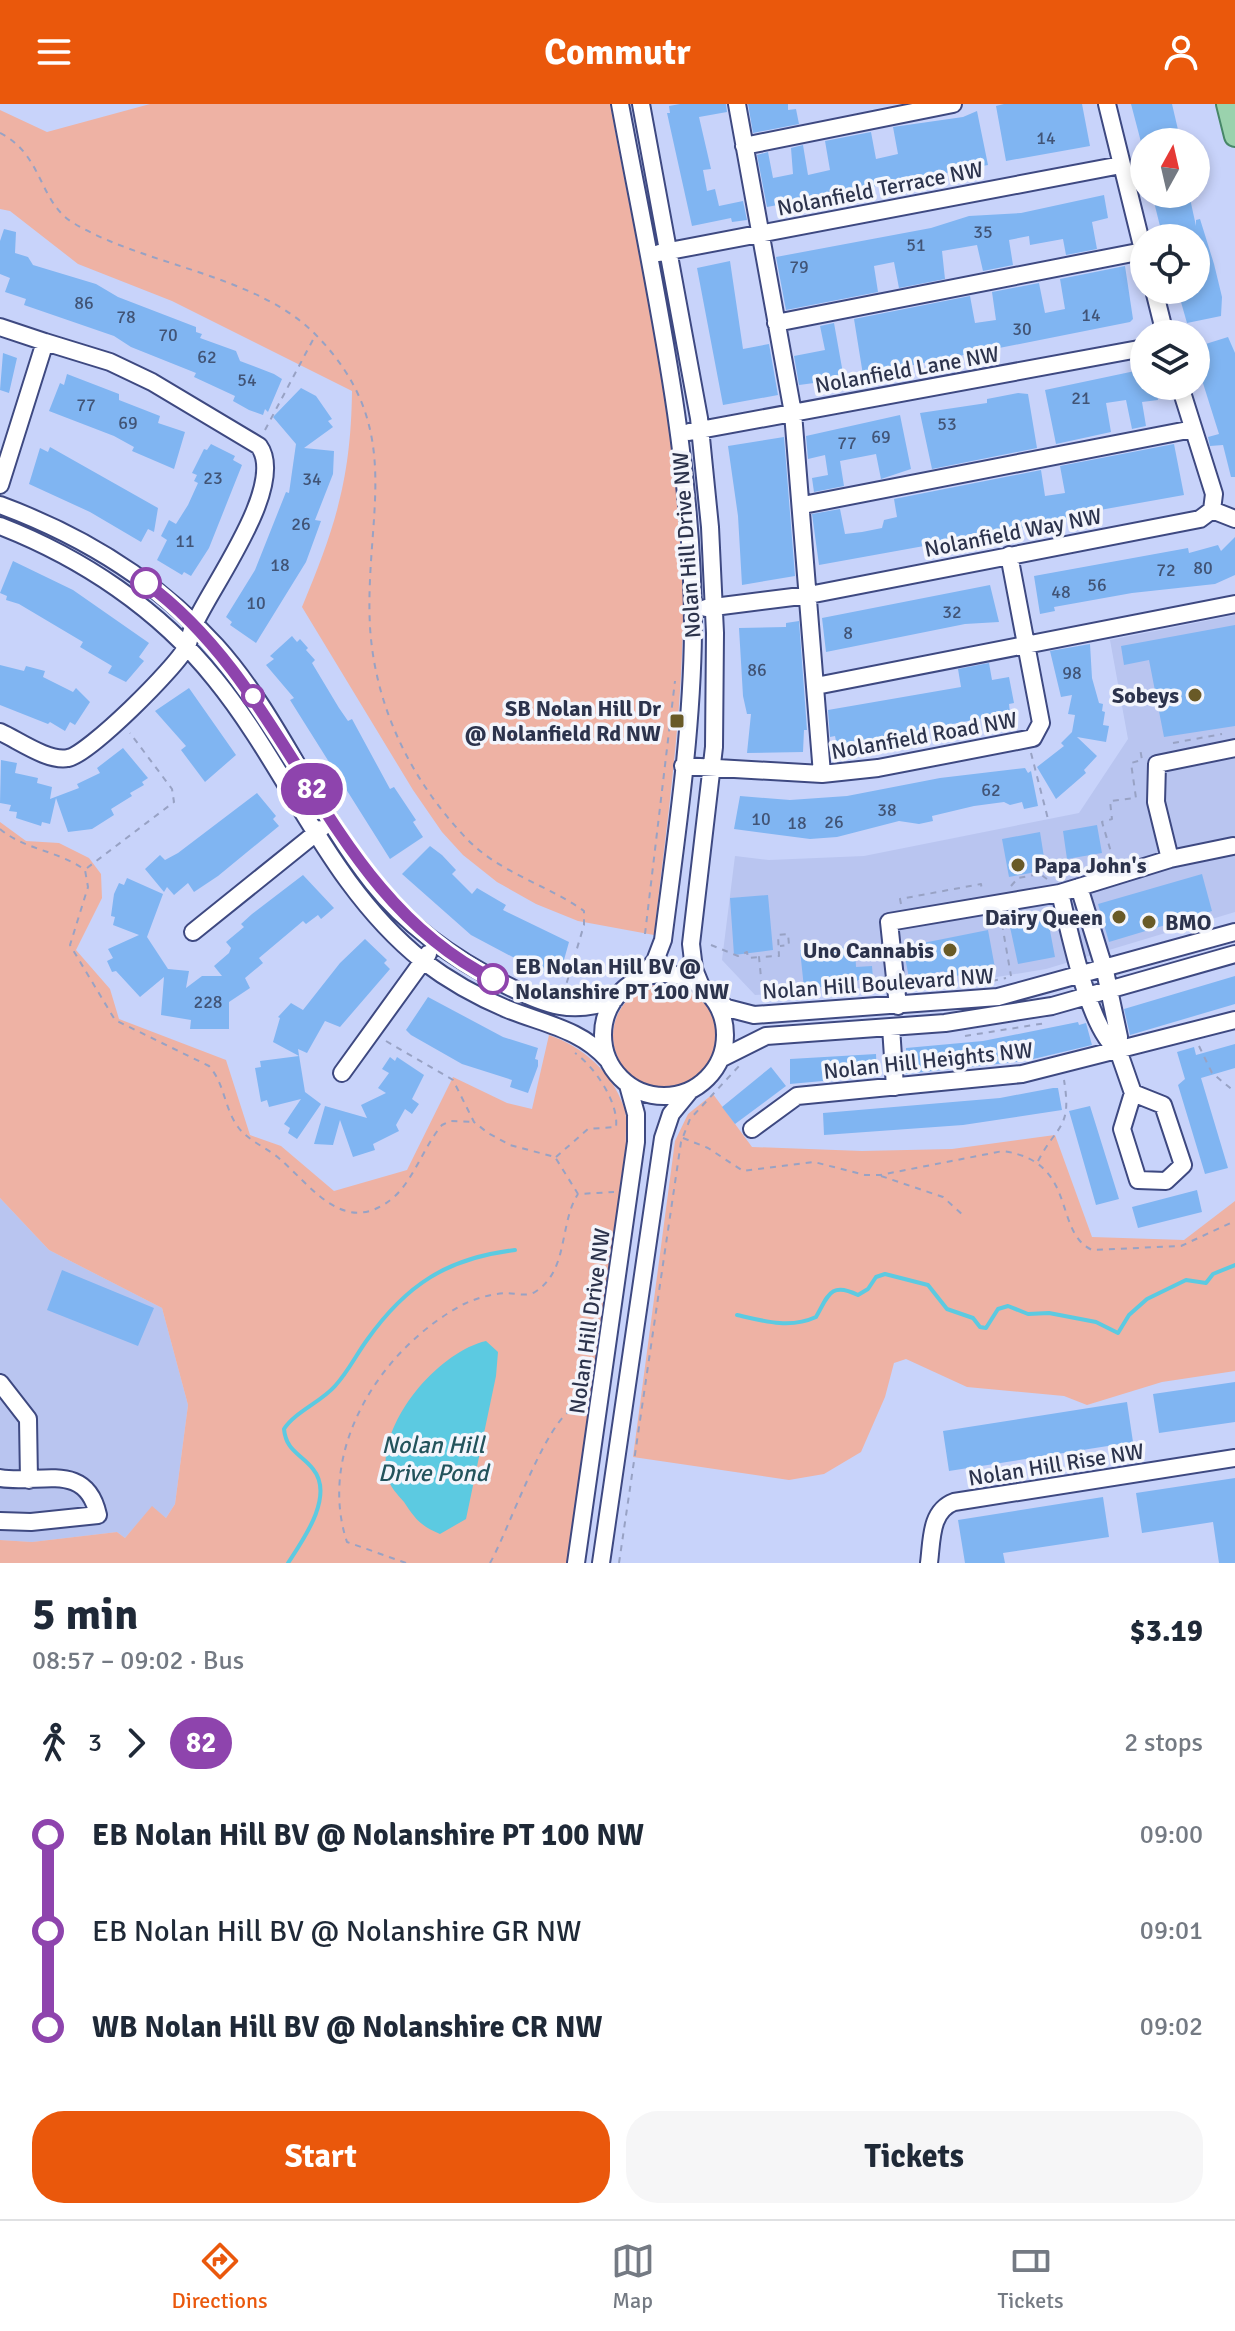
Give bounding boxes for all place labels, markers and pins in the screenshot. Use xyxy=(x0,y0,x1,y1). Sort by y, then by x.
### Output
unlabelled marker xyxy=(131,568,161,598)
place label: Sobeys xyxy=(1112,682,1179,709)
unlabelled marker xyxy=(242,685,264,707)
marker: Sobeys xyxy=(1186,686,1204,704)
place label: SB Nolan Hill Dr @ Nolanfield Rd NW xyxy=(465,695,661,747)
marker: SB Nolan Hill Dr @ Nolanfield Rd NW xyxy=(668,712,686,730)
place label: Papa John's xyxy=(1034,852,1147,879)
marker: Papa John's xyxy=(1009,856,1027,874)
place label: Dairy Queen xyxy=(985,904,1103,931)
marker: Dairy Queen xyxy=(1110,908,1128,926)
place label: BMO xyxy=(1165,909,1211,936)
marker: BMO xyxy=(1140,913,1158,931)
place label: Uno Cannabis xyxy=(803,937,934,964)
marker: Uno Cannabis xyxy=(941,941,959,959)
place label: EB Nolan Hill BV @ Nolanshire PT 100 NW xyxy=(515,953,729,1005)
marker: EB Nolan Hill BV @ Nolanshire PT 100 NW xyxy=(478,964,508,994)

